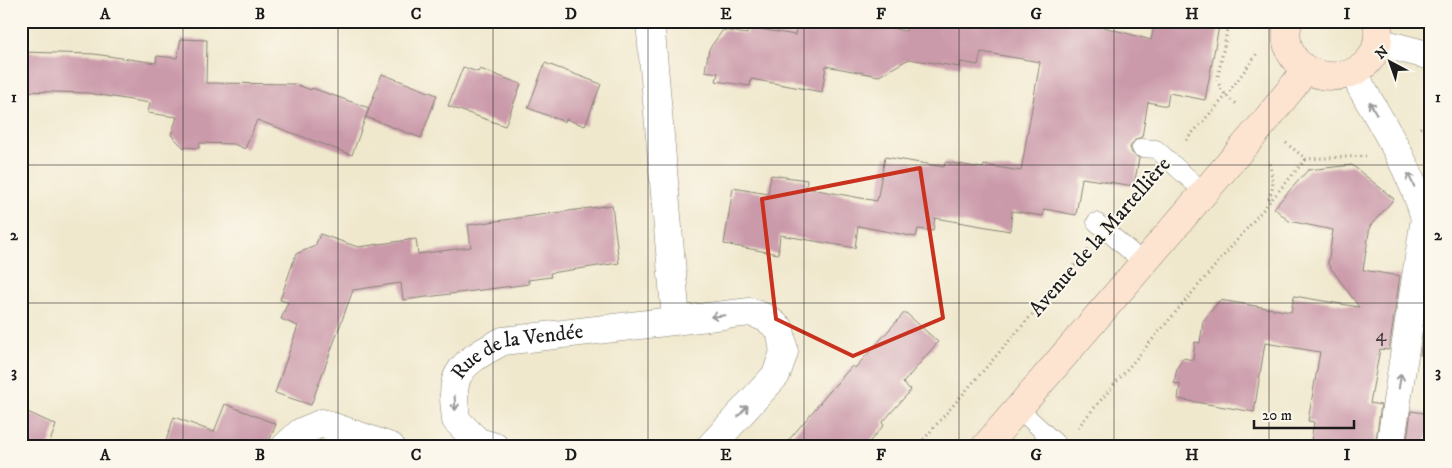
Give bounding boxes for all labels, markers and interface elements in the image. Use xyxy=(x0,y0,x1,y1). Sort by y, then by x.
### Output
text: A xyxy=(99,4,111,24)
text: B xyxy=(255,4,265,24)
text: C xyxy=(411,4,421,24)
text: D xyxy=(565,4,577,24)
text: E xyxy=(720,4,732,24)
text: F xyxy=(876,4,886,24)
text: G xyxy=(1030,4,1042,24)
text: H xyxy=(1185,4,1199,24)
text: I xyxy=(1344,4,1351,24)
north arrow xyxy=(1364,38,1414,88)
text: N xyxy=(1372,42,1393,64)
text: 1 xyxy=(11,87,17,107)
text: 1 xyxy=(1435,87,1441,107)
one-way arrow xyxy=(1368,101,1377,116)
street label: Avenue de la Martellière xyxy=(1024,152,1177,322)
one-way arrow xyxy=(1406,173,1415,188)
text: 2 xyxy=(10,225,19,245)
text: 2 xyxy=(1434,225,1443,245)
one-way arrow xyxy=(711,311,727,320)
street label: Rue de la Vendée xyxy=(446,319,585,385)
house number: 4 xyxy=(1376,324,1388,347)
text: 3 xyxy=(11,362,17,382)
text: 3 xyxy=(1435,362,1441,382)
one-way arrow xyxy=(1395,374,1405,390)
one-way arrow xyxy=(450,394,459,410)
scale bar xyxy=(1254,398,1354,430)
one-way arrow xyxy=(737,404,749,417)
text: 20 m xyxy=(1262,406,1292,425)
text: A xyxy=(99,445,111,465)
text: B xyxy=(255,445,265,465)
text: C xyxy=(411,445,421,465)
text: D xyxy=(565,445,577,465)
text: E xyxy=(720,445,732,465)
text: F xyxy=(876,445,886,465)
text: G xyxy=(1030,445,1042,465)
text: H xyxy=(1185,445,1199,465)
text: I xyxy=(1344,445,1351,465)

